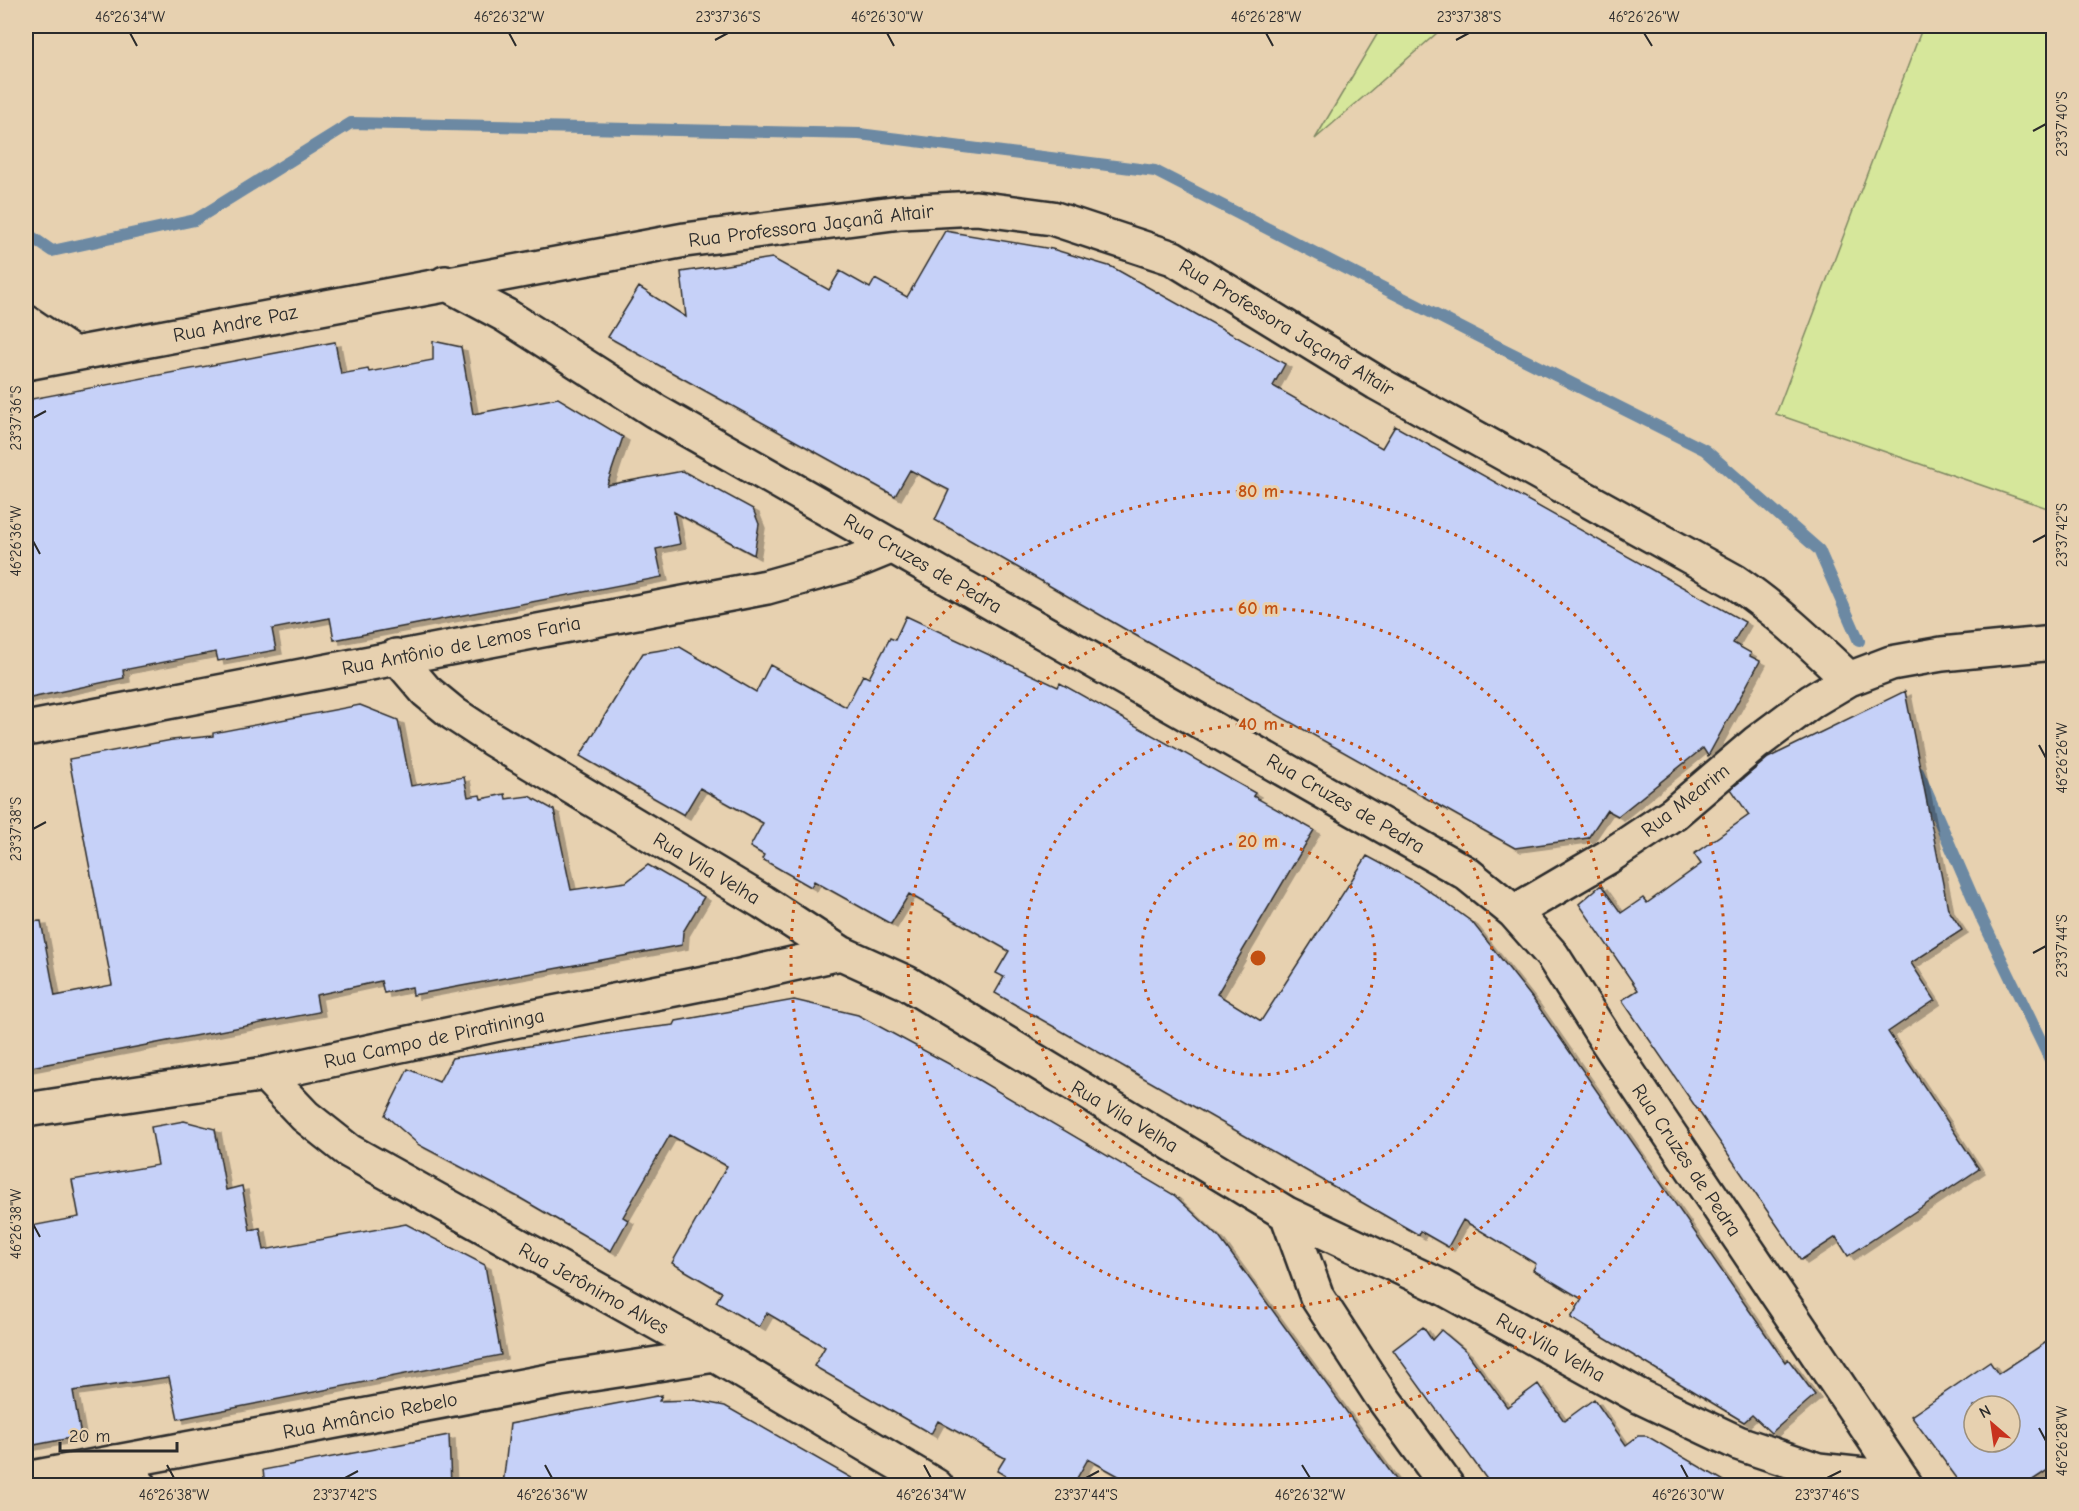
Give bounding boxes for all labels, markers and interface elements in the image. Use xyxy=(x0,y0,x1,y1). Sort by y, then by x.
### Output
text: 46°26'34"W xyxy=(95,8,165,26)
text: 46°26'32"W xyxy=(474,8,544,26)
text: 23°37'36"S xyxy=(696,8,760,26)
text: 46°26'30"W xyxy=(851,8,923,26)
text: 46°26'28"W xyxy=(1231,8,1301,26)
text: 23°37'38"S xyxy=(1437,8,1501,26)
text: 46°26'26"W xyxy=(1608,8,1680,26)
text: 23°37'40"S xyxy=(2053,91,2071,157)
street label: Rua Professora Jaçanã Altair xyxy=(687,199,935,252)
street label: Rua Professora Jaçanã Altair xyxy=(1175,254,1398,401)
street label: Rua Andre Paz xyxy=(171,300,299,347)
text: 23°37'36"S xyxy=(7,386,25,450)
text: 80 m xyxy=(1238,481,1278,502)
text: 23°37'42"S xyxy=(2053,503,2071,567)
text: 46°26'36"W xyxy=(7,506,25,576)
street label: Rua Cruzes de Pedra xyxy=(839,509,1006,618)
text: 60 m xyxy=(1238,598,1278,619)
street label: Rua Antônio de Lemos Faria xyxy=(340,611,583,680)
text: 40 m xyxy=(1238,714,1278,735)
text: 46°26'26"W xyxy=(2053,722,2071,794)
street label: Rua Cruzes de Pedra xyxy=(1262,749,1429,858)
street label: Rua Mearim xyxy=(1637,759,1734,842)
text: 23°37'38"S xyxy=(7,797,25,861)
street label: Rua Vila Velha xyxy=(649,827,764,909)
text: 20 m xyxy=(1238,831,1278,852)
text: 23°37'44"S xyxy=(2053,914,2071,978)
centre of rings xyxy=(1248,948,1268,968)
street label: Rua Campo de Piratininga xyxy=(322,1004,546,1073)
street label: Rua Vila Velha xyxy=(1067,1075,1182,1157)
street label: Rua Cruzes de Pedra xyxy=(1627,1080,1746,1241)
text: 46°26'38"W xyxy=(7,1189,25,1259)
street label: Rua Jerônimo Alves xyxy=(515,1238,673,1339)
street label: Rua Vila Velha xyxy=(1492,1308,1609,1387)
street label: Rua Amâncio Rebelo xyxy=(281,1387,459,1444)
north arrow xyxy=(1962,1394,2022,1454)
text: N xyxy=(1976,1401,1994,1422)
text: 46°26'28"W xyxy=(2053,1406,2071,1476)
scale bar xyxy=(60,1415,177,1453)
text: 20 m xyxy=(69,1426,110,1447)
text: 46°26'38"W xyxy=(139,1486,209,1504)
text: 23°37'42"S xyxy=(313,1486,377,1504)
text: 46°26'36"W xyxy=(517,1486,587,1504)
text: 46°26'34"W xyxy=(896,1486,966,1504)
text: 23°37'44"S xyxy=(1054,1486,1118,1504)
text: 46°26'32"W xyxy=(1275,1486,1345,1504)
text: 46°26'30"W xyxy=(1652,1486,1724,1504)
text: 23°37'46"S xyxy=(1795,1486,1859,1504)

